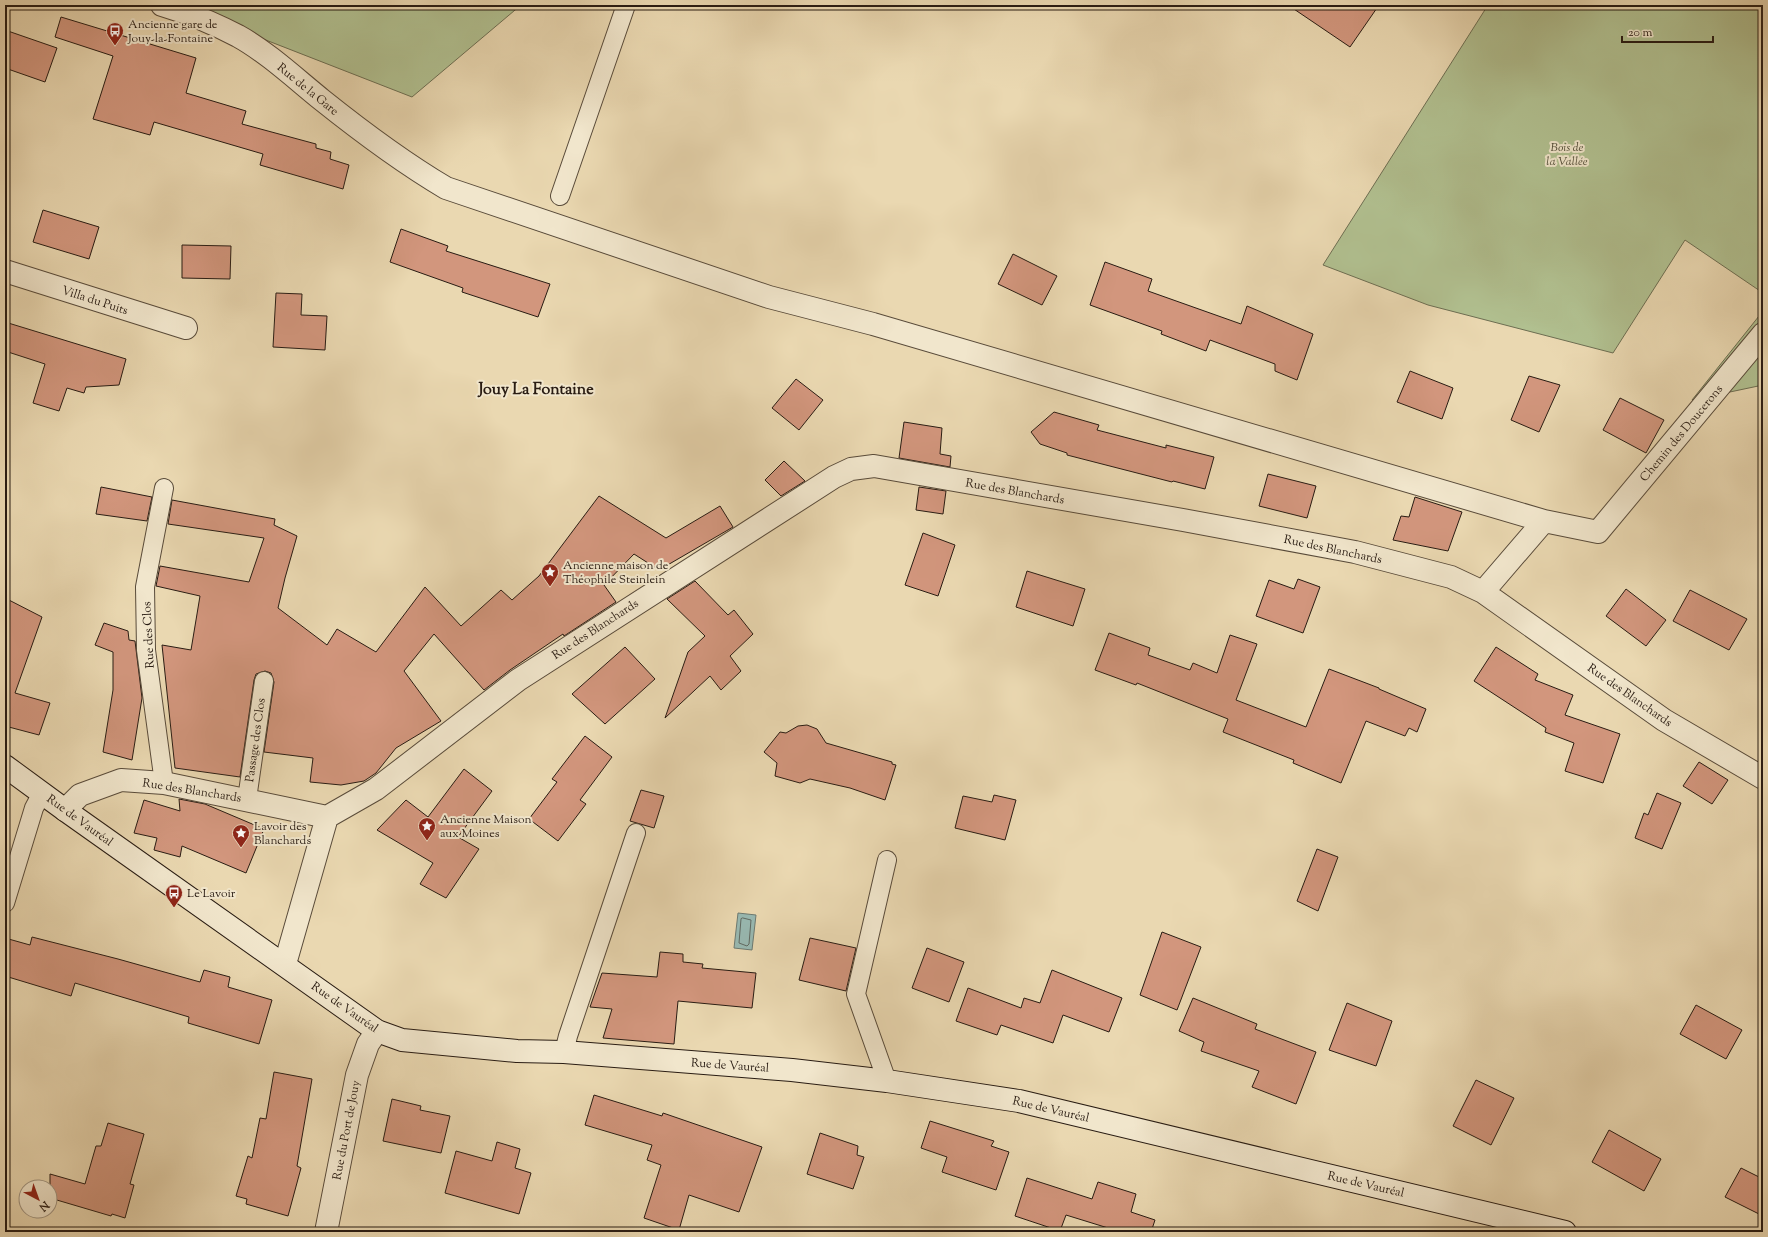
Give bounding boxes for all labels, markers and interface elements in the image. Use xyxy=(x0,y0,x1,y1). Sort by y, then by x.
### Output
place label: Ancienne gare de Jouy-la-Fontaine xyxy=(127,16,218,48)
scale bar xyxy=(1622,18,1713,44)
bus stop icon: Ancienne gare de Jouy-la-Fontaine xyxy=(105,21,125,46)
text: 20 m xyxy=(1628,24,1653,42)
street label: Rue de la Gare xyxy=(273,59,342,121)
park label: Bois de la Vallée xyxy=(1546,139,1588,171)
street label: Villa du Puits xyxy=(59,282,131,320)
district label: Jouy La Fontaine xyxy=(476,379,594,402)
street label: Chemin des Doucerons xyxy=(1636,381,1728,486)
street label: Rue des Blanchards xyxy=(964,474,1066,510)
street label: Rue des Blanchards xyxy=(1282,531,1384,569)
place label: Ancienne maison de Théophile Steinlein xyxy=(563,557,669,589)
place icon: Ancienne maison de Théophile Steinlein xyxy=(540,562,560,587)
street label: Rue des Blanchards xyxy=(549,595,643,665)
street label: Rue des Clos xyxy=(138,601,160,669)
street label: Rue des Blanchards xyxy=(1583,660,1676,732)
street label: Passage des Clos xyxy=(241,697,271,783)
street label: Rue des Blanchards xyxy=(141,774,243,808)
street label: Rue de Vauréal xyxy=(42,790,117,851)
place label: Ancienne Maison aux Moines xyxy=(440,811,532,843)
place icon: Ancienne Maison aux Moines xyxy=(417,816,437,841)
place label: Lavoir des Blanchards xyxy=(254,818,311,850)
place icon: Lavoir des Blanchards xyxy=(231,823,251,848)
bus stop icon: Le Lavoir xyxy=(164,883,184,908)
place label: Le Lavoir xyxy=(187,885,236,903)
street label: Rue de Vauréal xyxy=(307,978,382,1038)
street label: Rue de Vauréal xyxy=(690,1054,770,1078)
street label: Rue du Port de Jouy xyxy=(328,1079,365,1182)
street label: Rue de Vauréal xyxy=(1011,1092,1092,1128)
street label: Rue de Vauréal xyxy=(1326,1167,1407,1203)
north arrow xyxy=(18,1179,58,1219)
text: N xyxy=(35,1196,53,1215)

